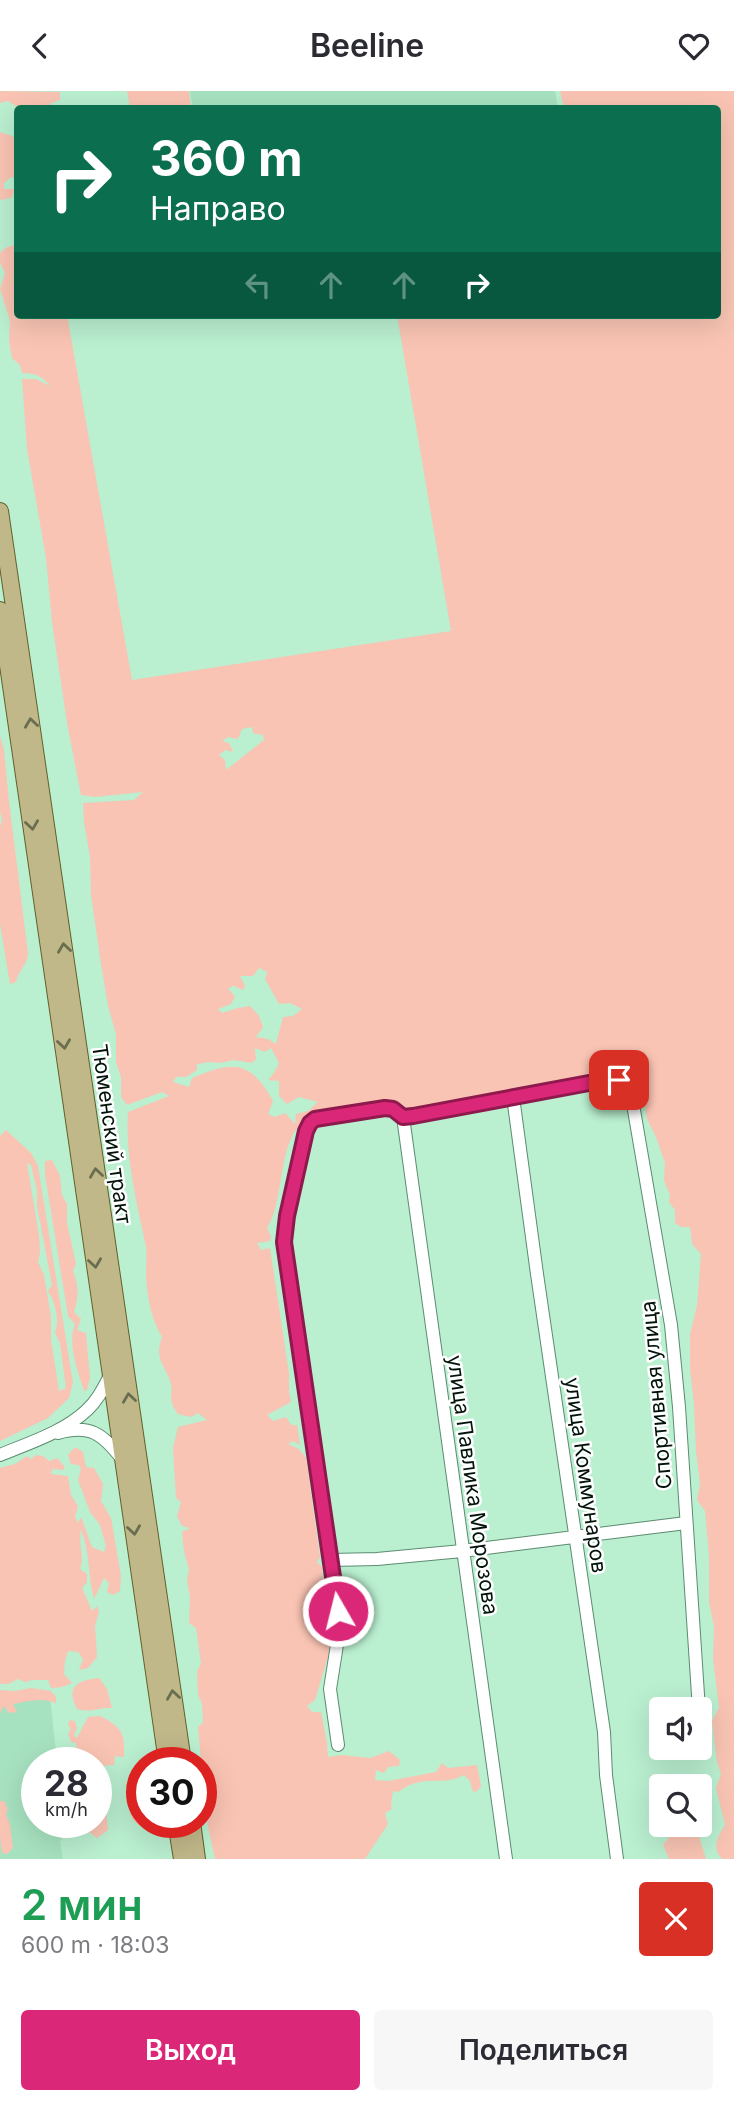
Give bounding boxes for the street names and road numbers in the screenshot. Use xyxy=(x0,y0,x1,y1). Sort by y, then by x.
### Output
street label: Тюменский тракт xyxy=(87,1043,137,1226)
street label: Спортивная улица xyxy=(635,1300,677,1490)
street label: улица Павлика Морозова xyxy=(442,1354,504,1616)
street label: улица Коммунаров xyxy=(560,1376,612,1574)

